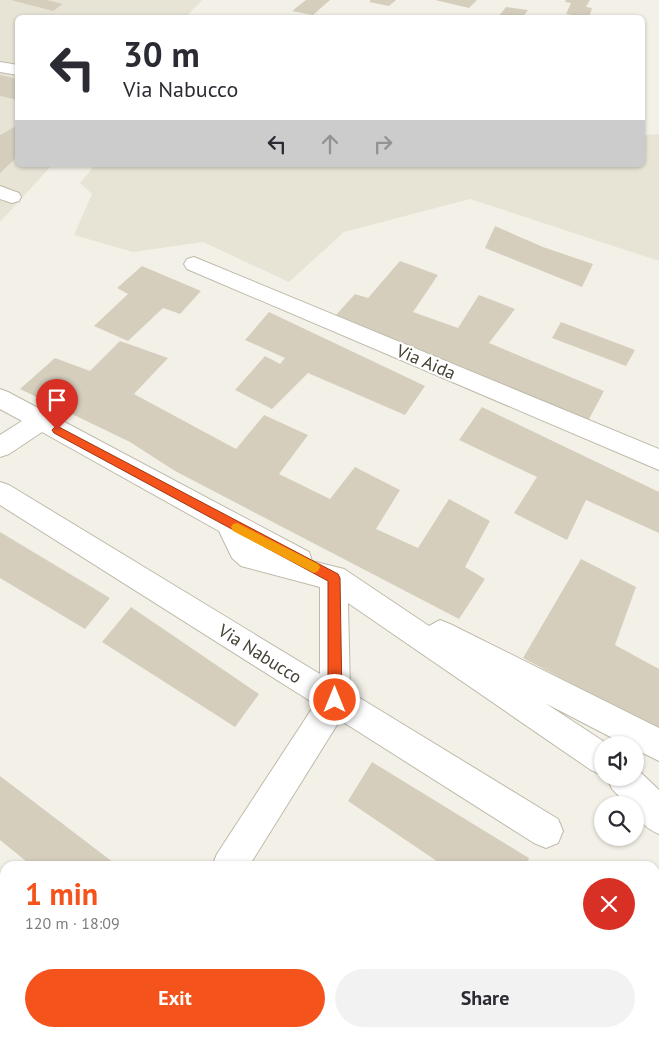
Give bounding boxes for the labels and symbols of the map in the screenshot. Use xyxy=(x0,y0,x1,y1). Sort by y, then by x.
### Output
street label: Via Aida xyxy=(392,338,459,384)
pin xyxy=(36,379,78,430)
street label: Via Nabucco xyxy=(213,618,306,688)
position arrow xyxy=(308,673,360,725)

